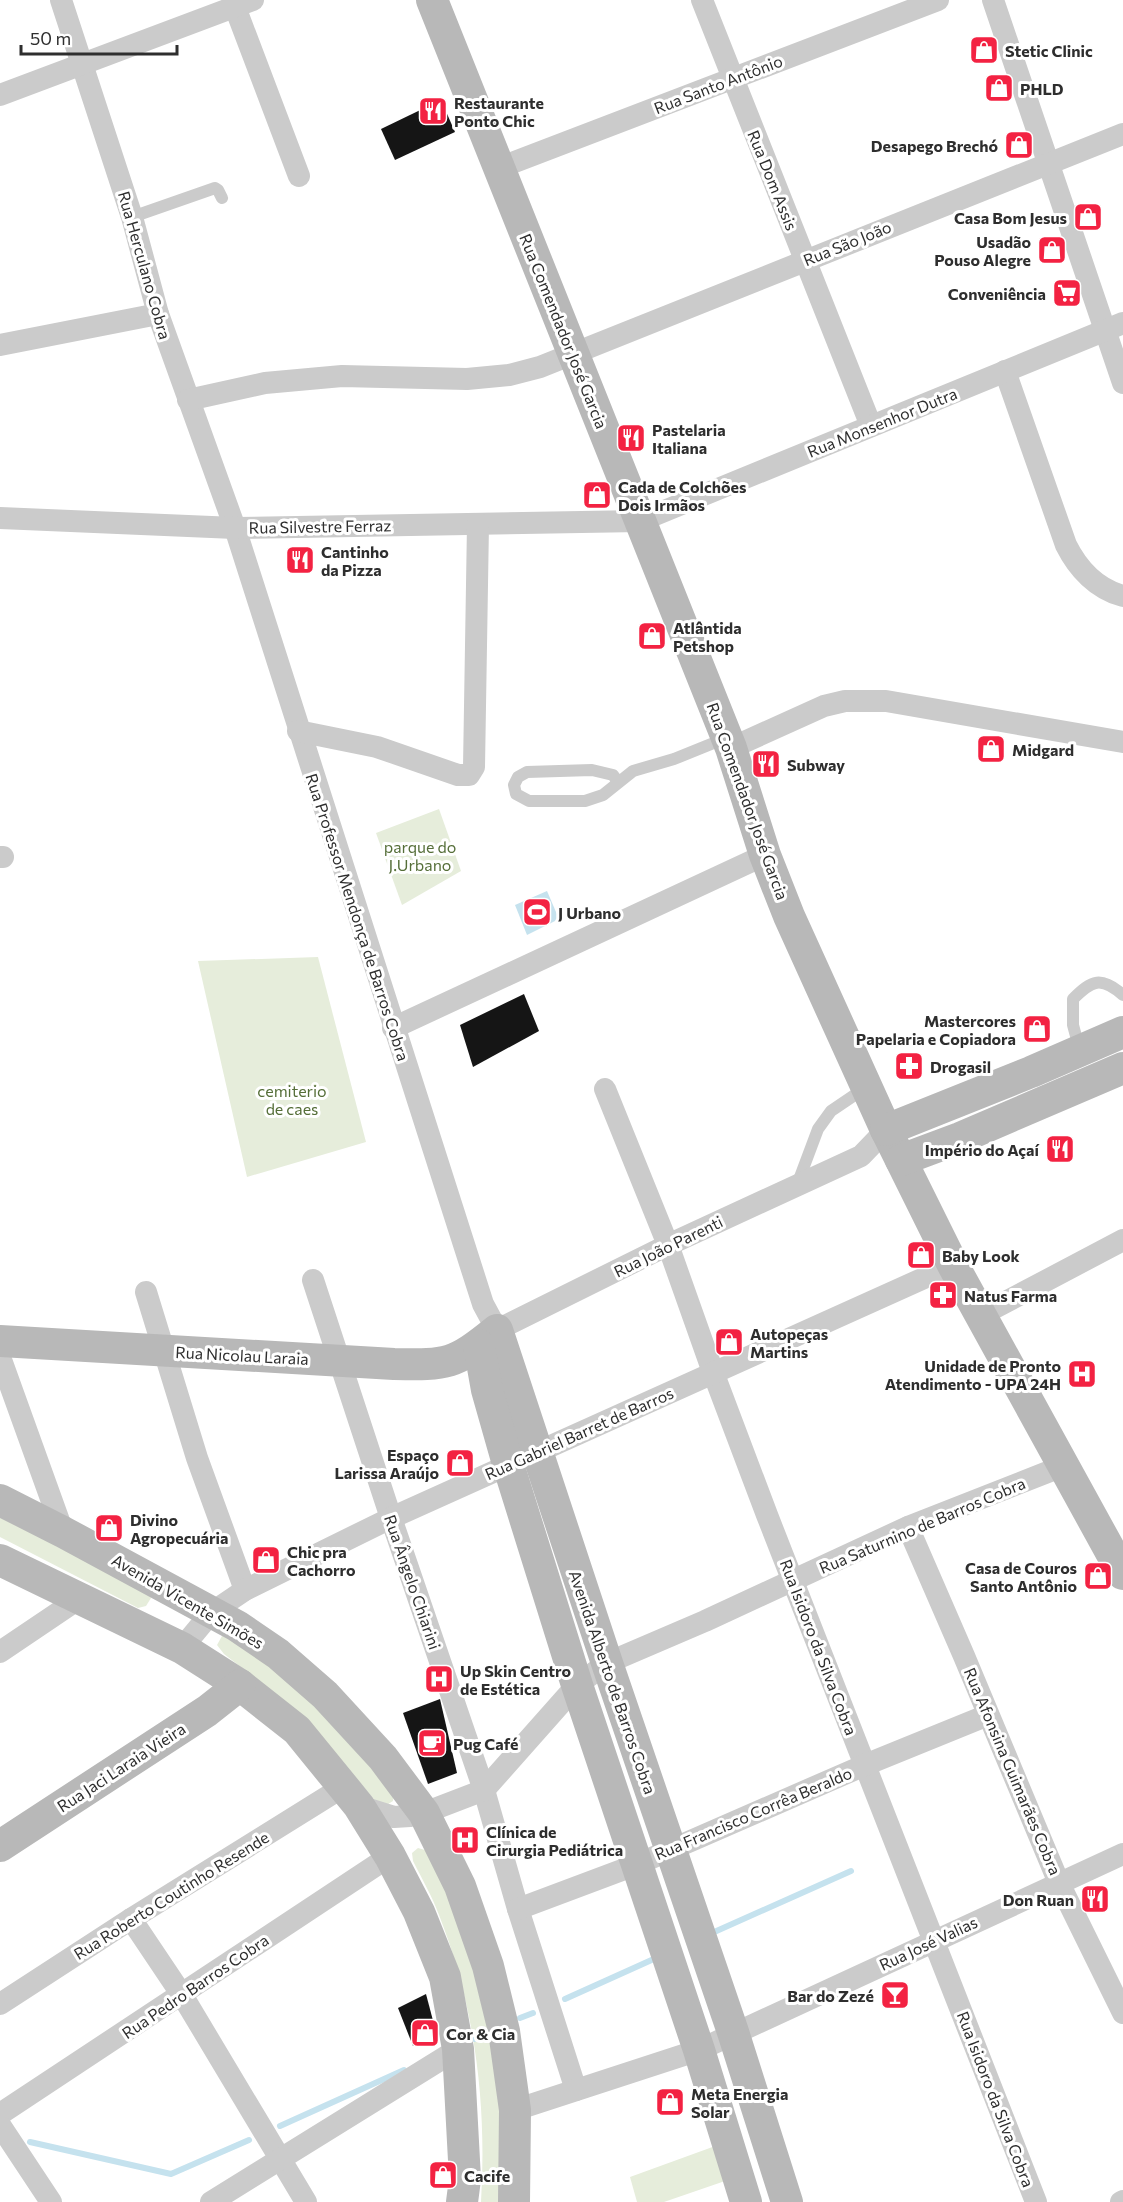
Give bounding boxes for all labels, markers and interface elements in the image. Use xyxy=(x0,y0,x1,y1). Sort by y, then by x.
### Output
scale bar xyxy=(21,18,177,56)
text: 50 m xyxy=(30,27,71,49)
shop icon: Stetic Clinic xyxy=(968,34,1000,66)
place label: Stetic Clinic xyxy=(1005,41,1093,60)
street label: Rua Santo Antônio xyxy=(651,51,785,117)
shop icon: PHLD xyxy=(983,72,1015,104)
place label: PHLD xyxy=(1020,79,1064,98)
place label: Restaurante Ponto Chic xyxy=(454,93,544,130)
restaurant icon: Restaurante Ponto Chic xyxy=(417,95,449,127)
street label: Rua Dom Assis xyxy=(744,127,802,233)
shop icon: Desapego Brechó xyxy=(1003,129,1035,161)
place label: Desapego Brechó xyxy=(871,136,998,155)
street label: Rua Herculano Cobra xyxy=(115,189,175,341)
shop icon: Casa Bom Jesus xyxy=(1072,201,1104,233)
place label: Casa Bom Jesus xyxy=(954,208,1067,227)
street label: Rua São João xyxy=(800,217,894,269)
street label: Rua Comendador José Garcia xyxy=(516,231,612,431)
place label: Usadão Pouso Alegre xyxy=(934,232,1031,269)
shop icon: Usadão Pouso Alegre xyxy=(1036,234,1068,266)
supermarket icon: Conveniência xyxy=(1051,277,1083,309)
place label: Conveniência xyxy=(948,284,1046,303)
street label: Rua Monsenhor Dutra xyxy=(804,383,960,461)
place label: Pastelaria Italiana xyxy=(652,420,726,457)
restaurant icon: Pastelaria Italiana xyxy=(615,422,647,454)
place label: Cada de Colchões Dois Irmãos xyxy=(618,477,746,514)
shop icon: Cada de Colchões Dois Irmãos xyxy=(581,479,613,511)
street label: Rua Silvestre Ferraz xyxy=(249,515,391,537)
place label: Cantinho da Pizza xyxy=(321,542,389,579)
restaurant icon: Cantinho da Pizza xyxy=(284,544,316,576)
place label: Atlântida Petshop xyxy=(673,618,742,655)
shop icon: Atlântida Petshop xyxy=(636,620,668,652)
street label: Rua Comendador José Garcia xyxy=(703,700,793,902)
shop icon: Midgard xyxy=(975,733,1007,765)
place label: Midgard xyxy=(1012,740,1074,759)
restaurant icon: Subway xyxy=(750,748,782,780)
place label: Subway xyxy=(787,755,845,774)
street label: Rua Professor Mendonça de Barros Cobra xyxy=(302,771,414,1063)
park label: parque do J.Urbano xyxy=(384,837,456,874)
sports icon: J Urbano xyxy=(521,896,553,928)
place label: J Urbano xyxy=(558,903,622,922)
place label: Mastercores Papelaria e Copiadora xyxy=(856,1011,1016,1048)
shop icon: Mastercores Papelaria e Copiadora xyxy=(1021,1013,1053,1045)
pharmacy icon: Drogasil xyxy=(893,1050,925,1082)
place label: Drogasil xyxy=(930,1057,991,1076)
park label: cemiterio de caes xyxy=(257,1081,327,1118)
restaurant icon: Império do Açaí xyxy=(1044,1133,1076,1165)
place label: Império do Açaí xyxy=(925,1140,1041,1159)
street label: Rua João Parenti xyxy=(610,1211,726,1281)
shop icon: Baby Look xyxy=(905,1239,937,1271)
place label: Baby Look xyxy=(942,1246,1020,1265)
pharmacy icon: Natus Farma xyxy=(927,1279,959,1311)
place label: Natus Farma xyxy=(964,1286,1057,1305)
place label: Autopeças Martins xyxy=(750,1324,828,1361)
shop icon: Autopeças Martins xyxy=(713,1326,745,1358)
street label: Rua Nicolau Laraia xyxy=(175,1342,309,1368)
place label: Unidade de Pronto Atendimento - UPA 24H xyxy=(885,1356,1061,1393)
hospital icon: Unidade de Pronto Atendimento - UPA 24H xyxy=(1066,1358,1098,1390)
street label: Rua Gabriel Barret de Barros xyxy=(482,1383,676,1483)
place label: Espaço Larissa Araújo xyxy=(334,1445,439,1482)
shop icon: Espaço Larissa Araújo xyxy=(444,1447,476,1479)
street label: Rua Saturnino de Barros Cobra xyxy=(816,1473,1028,1577)
place label: Divino Agropecuária xyxy=(130,1510,228,1547)
shop icon: Divino Agropecuária xyxy=(93,1512,125,1544)
street label: Rua Ângelo Chiarini xyxy=(381,1512,445,1652)
place label: Chic pra Cachorro xyxy=(287,1542,356,1579)
shop icon: Chic pra Cachorro xyxy=(250,1544,282,1576)
street label: Avenida Vicente Simões xyxy=(109,1550,267,1652)
street label: Rua Isidoro da Silva Cobra xyxy=(777,1556,861,1738)
place label: Casa de Couros Santo Antônio xyxy=(965,1558,1077,1595)
shop icon: Casa de Couros Santo Antônio xyxy=(1082,1560,1114,1592)
street label: Avenida Alberto de Barros Cobra xyxy=(566,1568,660,1796)
place label: Up Skin Centro de Estética xyxy=(460,1661,571,1698)
hospital icon: Up Skin Centro de Estética xyxy=(423,1663,455,1695)
street label: Rua Afonsina Guimarães Cobra xyxy=(961,1664,1065,1878)
street label: Rua Jaci Laraia Vieira xyxy=(53,1718,189,1816)
cafe icon: Pug Café xyxy=(416,1727,448,1759)
place label: Pug Café xyxy=(453,1734,518,1753)
street label: Rua Francisco Corrêa Beraldo xyxy=(651,1763,855,1863)
place label: Clínica de Cirurgia Pediátrica xyxy=(486,1822,623,1859)
hospital icon: Clínica de Cirurgia Pediátrica xyxy=(449,1824,481,1856)
street label: Rua Roberto Coutinho Resende xyxy=(70,1827,272,1963)
restaurant icon: Don Ruan xyxy=(1079,1883,1111,1915)
place label: Don Ruan xyxy=(1003,1890,1074,1909)
street label: Rua José Valias xyxy=(876,1912,980,1974)
street label: Rua Pedro Barros Cobra xyxy=(118,1930,272,2042)
bar icon: Bar do Zezé xyxy=(879,1979,911,2011)
place label: Bar do Zezé xyxy=(787,1986,874,2005)
street label: Rua Isidoro da Silva Cobra xyxy=(954,2008,1038,2190)
shop icon: Cor & Cia xyxy=(409,2017,441,2049)
place label: Cor & Cia xyxy=(446,2024,515,2043)
place label: Meta Energia Solar xyxy=(691,2084,788,2121)
shop icon: Meta Energia Solar xyxy=(654,2086,686,2118)
shop icon: Cacife xyxy=(427,2159,459,2191)
place label: Cacife xyxy=(464,2166,510,2185)

